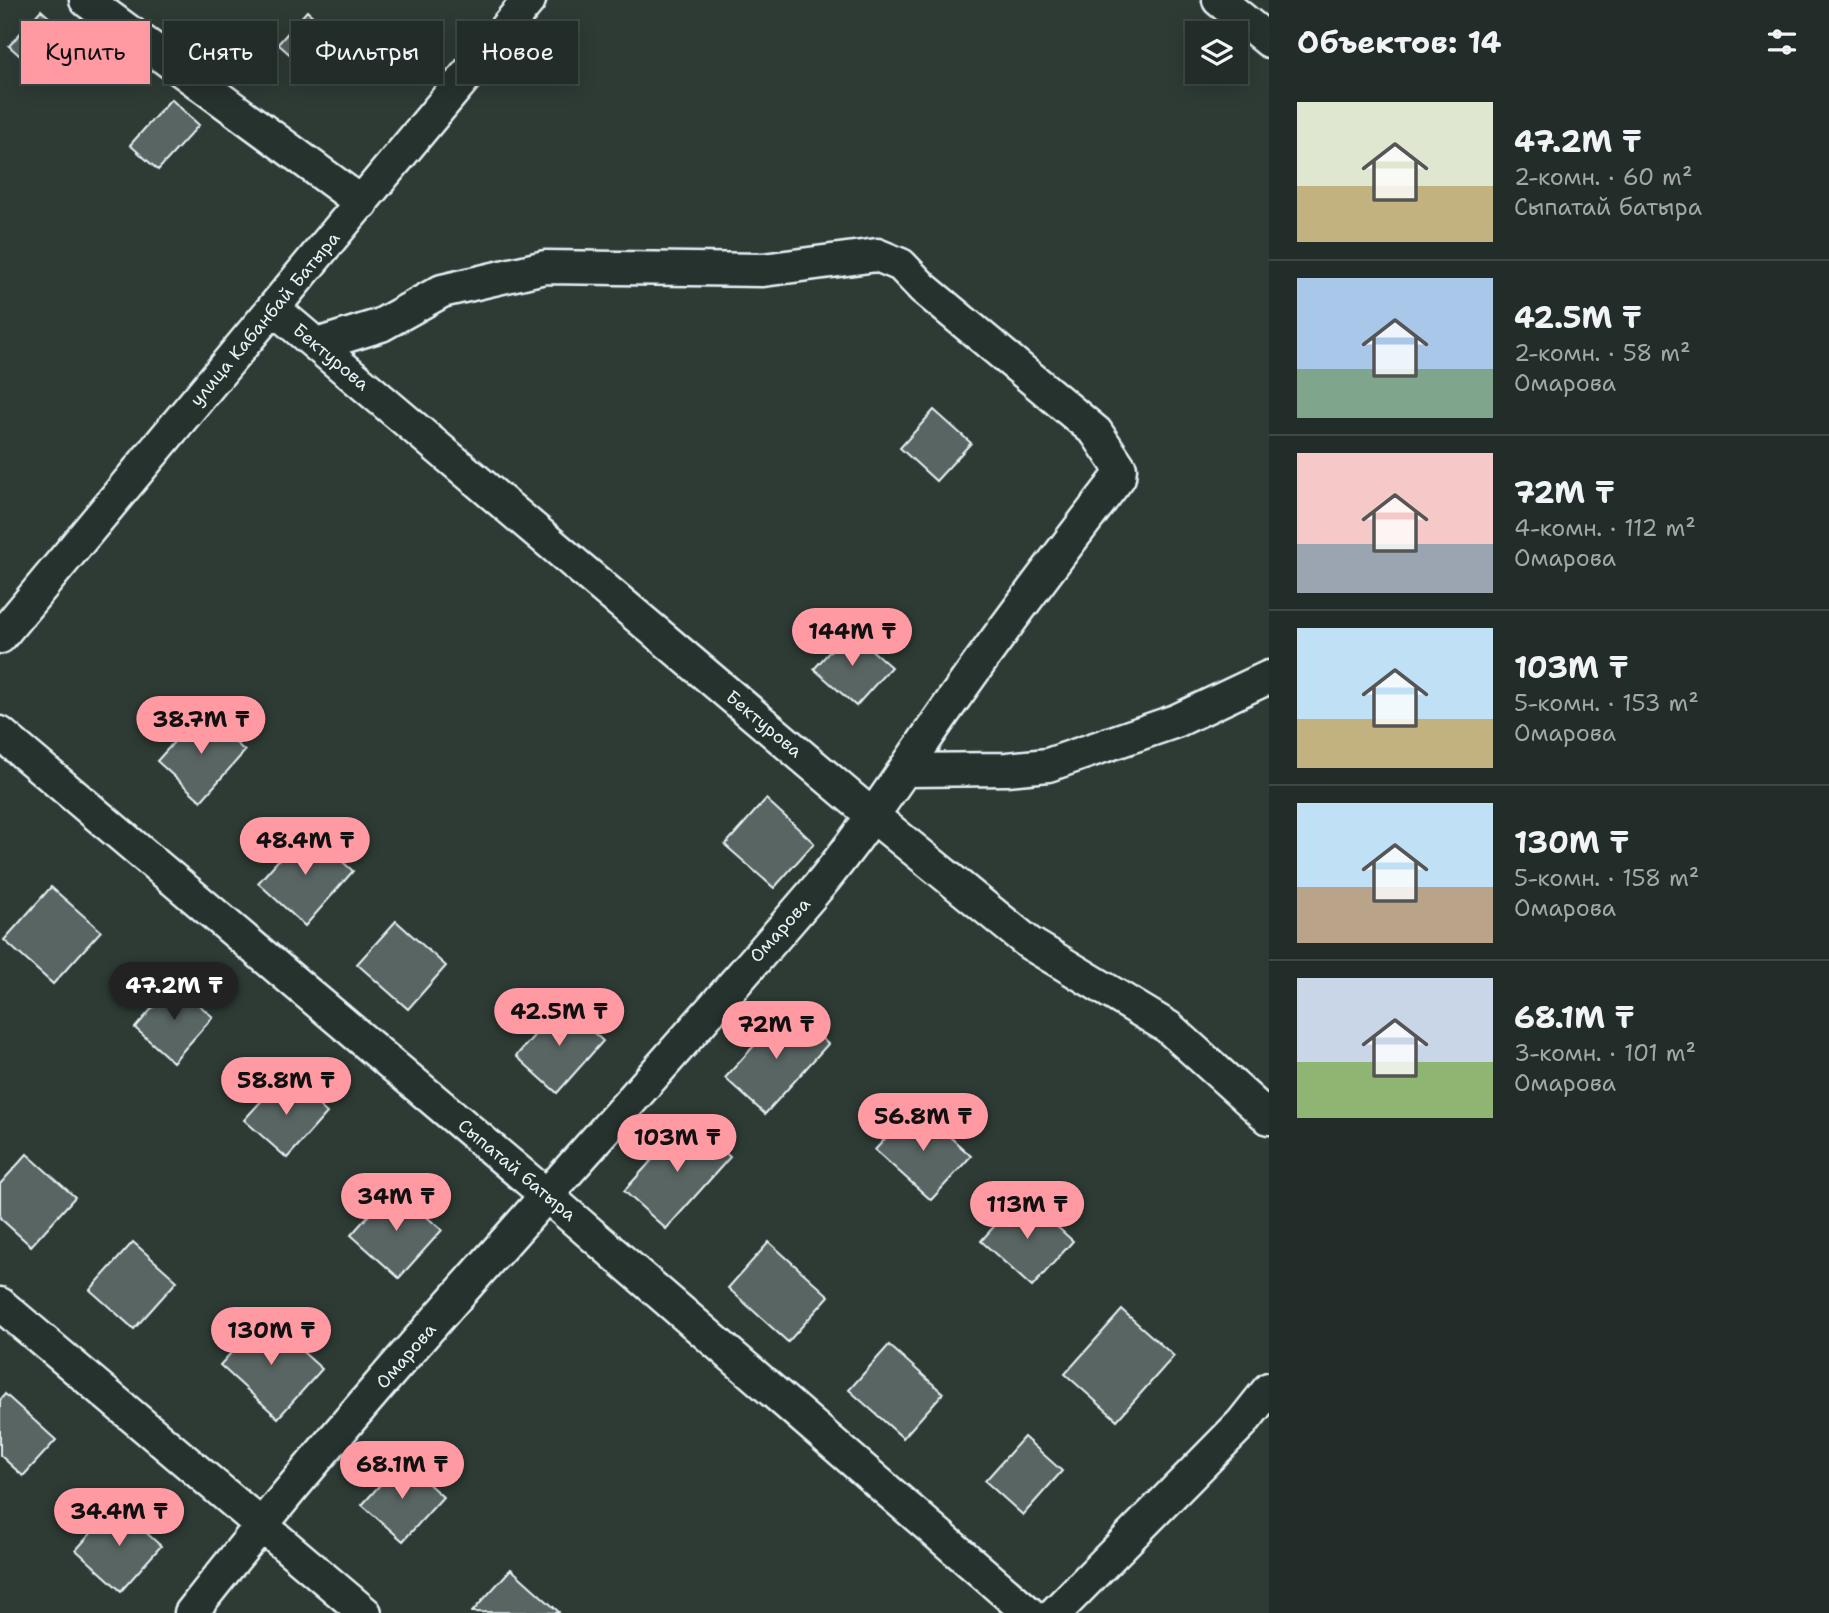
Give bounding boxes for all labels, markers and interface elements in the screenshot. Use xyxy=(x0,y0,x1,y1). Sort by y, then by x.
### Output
chip: Купить xyxy=(21,21,150,84)
chip: Снять xyxy=(164,21,277,84)
chip: Фильтры xyxy=(291,21,443,84)
chip: Новое xyxy=(457,21,578,84)
map controls xyxy=(1185,21,1248,84)
button: layers xyxy=(1185,21,1248,84)
text: Объектов: 14 xyxy=(1297,22,1502,63)
icon: filters xyxy=(1763,23,1801,61)
text: 47.2M ₸ xyxy=(1514,121,1641,162)
icon: home xyxy=(1353,130,1437,214)
text: 2-комн. · 60 m² xyxy=(1514,162,1692,192)
text: Сыпатай батыра xyxy=(1514,192,1702,222)
street label: улица Кабанбай Батыра xyxy=(185,227,345,411)
text: 42.5M ₸ xyxy=(1514,297,1641,338)
icon: home xyxy=(1353,306,1437,390)
street label: Бектурова xyxy=(288,318,374,396)
text: 2-комн. · 58 m² xyxy=(1514,338,1691,368)
text: Омарова xyxy=(1514,368,1616,398)
text: 72M ₸ xyxy=(1514,472,1614,513)
icon: home xyxy=(1353,481,1437,565)
text: 4-комн. · 112 m² xyxy=(1514,513,1696,543)
text: Омарова xyxy=(1514,543,1616,573)
pin: 144M ₸ xyxy=(795,608,909,668)
text: 144M ₸ xyxy=(808,616,896,646)
text: 103M ₸ xyxy=(1514,647,1628,688)
icon: home xyxy=(1353,656,1437,740)
street label: Бектурова xyxy=(721,685,807,763)
text: 5-комн. · 153 m² xyxy=(1514,688,1699,718)
pin: 38.7M ₸ xyxy=(136,696,266,756)
text: 38.7M ₸ xyxy=(152,704,250,734)
text: Омарова xyxy=(1514,718,1616,748)
pin: 48.4M ₸ xyxy=(240,818,370,877)
text: 130M ₸ xyxy=(1514,822,1629,863)
text: 48.4M ₸ xyxy=(256,825,354,855)
icon: home xyxy=(1353,831,1437,915)
text: 5-комн. · 158 m² xyxy=(1514,863,1699,893)
street label: Омарова xyxy=(744,892,816,968)
text: Омарова xyxy=(1514,893,1616,923)
pin: 47.2M ₸ xyxy=(109,962,239,1022)
text: 47.2M ₸ xyxy=(125,970,223,1000)
pin: 42.5M ₸ xyxy=(494,988,624,1048)
text: 42.5M ₸ xyxy=(510,996,608,1026)
text: 68.1M ₸ xyxy=(1514,997,1634,1038)
pin: 72M ₸ xyxy=(727,1002,825,1061)
icon: home xyxy=(1353,1006,1437,1090)
text: 72M ₸ xyxy=(738,1009,814,1039)
text: 3-комн. · 101 m² xyxy=(1514,1038,1696,1068)
pin: 58.8M ₸ xyxy=(221,1058,351,1117)
text: 58.8M ₸ xyxy=(237,1065,335,1095)
text: Омарова xyxy=(1514,1068,1616,1098)
pin: 56.8M ₸ xyxy=(858,1094,988,1153)
text: 56.8M ₸ xyxy=(874,1101,972,1131)
street label: Сыпатай батыра xyxy=(453,1114,581,1226)
pin: 103M ₸ xyxy=(620,1114,734,1174)
text: 103M ₸ xyxy=(633,1122,721,1152)
pin: 34M ₸ xyxy=(347,1174,445,1233)
text: 34M ₸ xyxy=(357,1181,435,1211)
pin: 113M ₸ xyxy=(970,1182,1084,1241)
text: 113M ₸ xyxy=(986,1189,1068,1219)
pin: 130M ₸ xyxy=(214,1308,328,1367)
text: 130M ₸ xyxy=(227,1315,315,1345)
street label: Омарова xyxy=(371,1318,441,1394)
pin: 68.1M ₸ xyxy=(337,1442,467,1501)
text: 68.1M ₸ xyxy=(356,1449,448,1479)
pin: 34.4M ₸ xyxy=(54,1488,184,1548)
text: 34.4M ₸ xyxy=(70,1496,168,1526)

